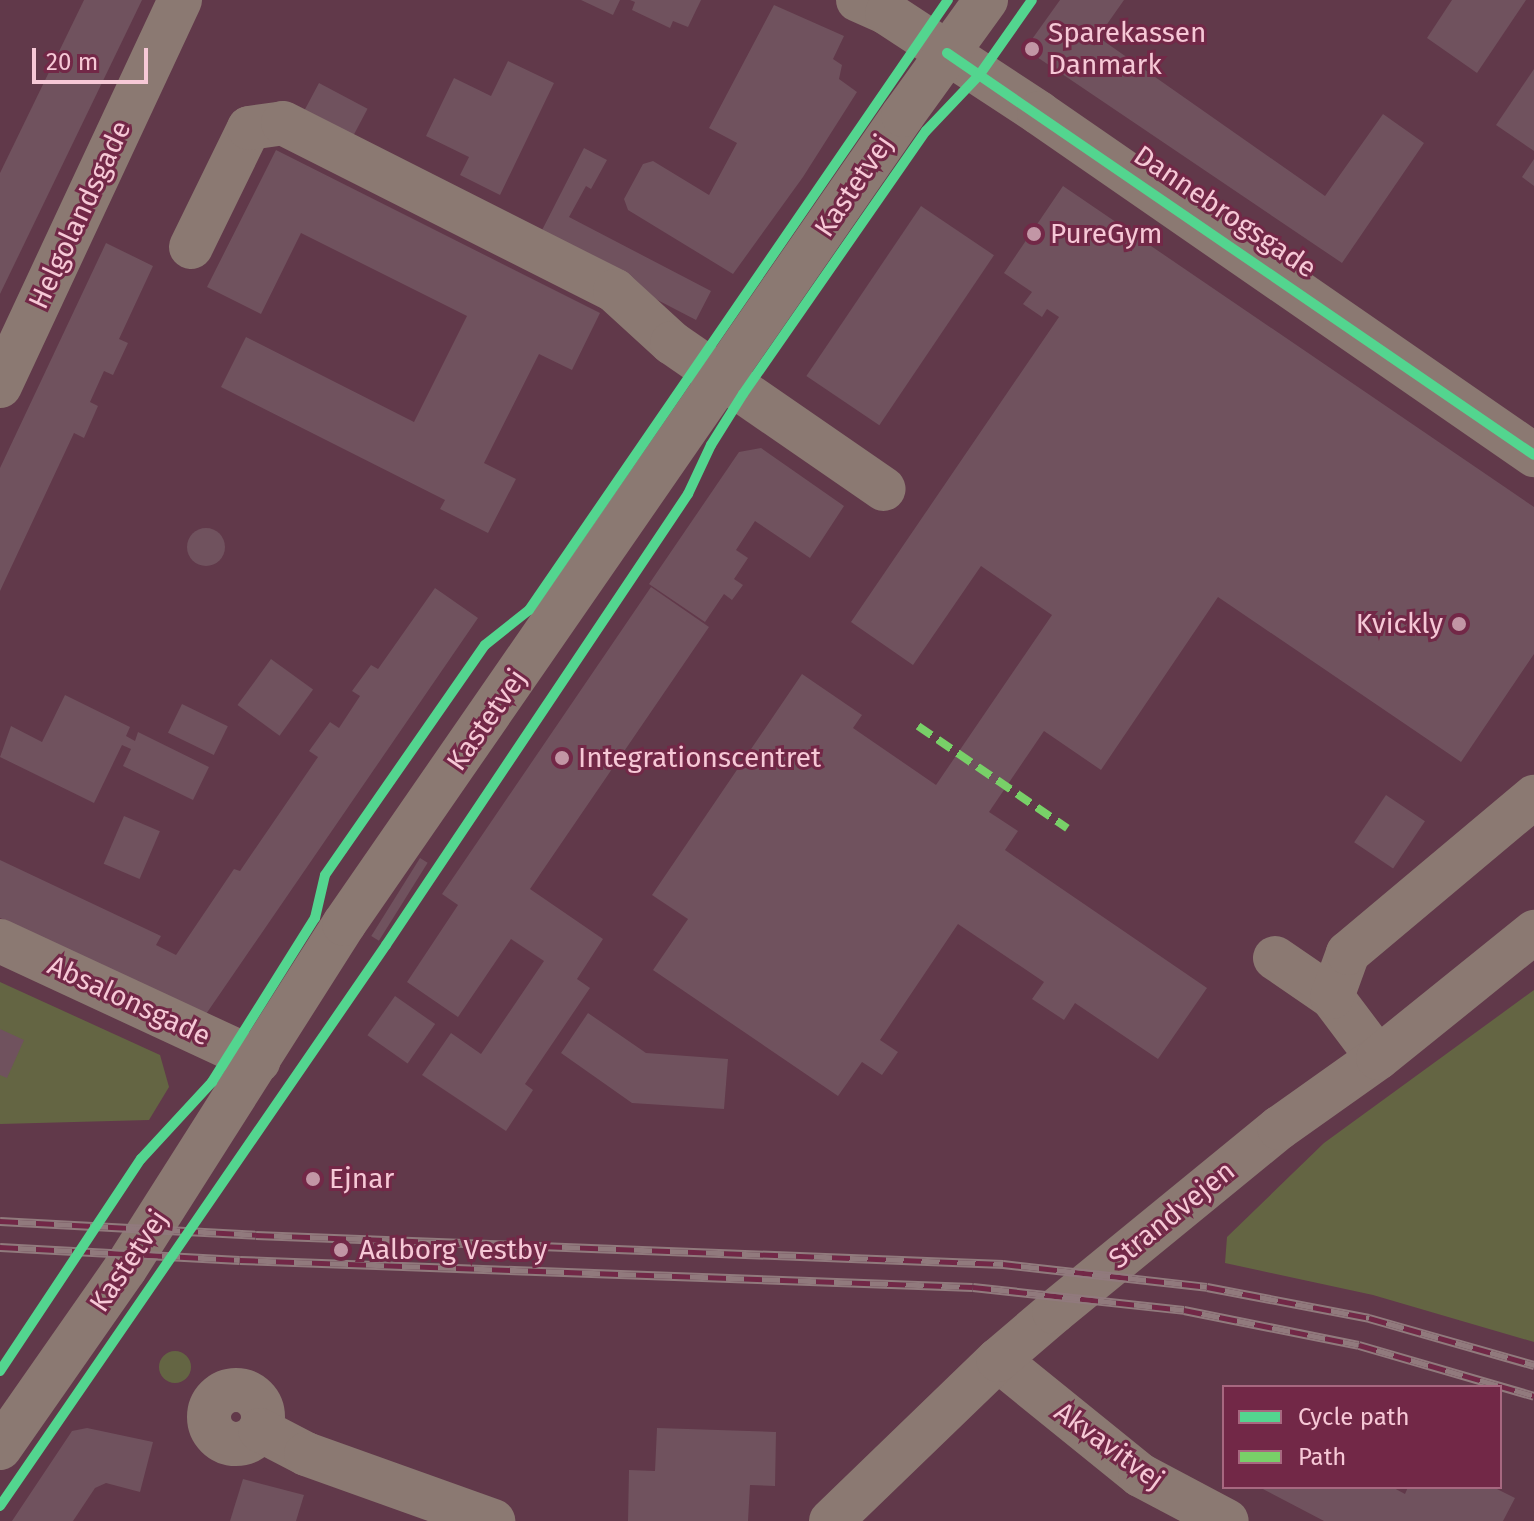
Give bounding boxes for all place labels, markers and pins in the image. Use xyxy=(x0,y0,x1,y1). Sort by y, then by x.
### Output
place label: Sparekassen Danmark xyxy=(1048,16,1206,82)
marker: Sparekassen Danmark xyxy=(1023,40,1041,58)
place label: PureGym xyxy=(1050,217,1162,251)
marker: PureGym xyxy=(1025,225,1043,243)
place label: Kvickly xyxy=(1356,607,1443,641)
marker: Kvickly xyxy=(1450,615,1468,633)
place label: Integrationscentret xyxy=(578,741,821,775)
marker: Integrationscentret xyxy=(553,749,571,767)
place label: Ejnar xyxy=(329,1162,394,1196)
marker: Ejnar xyxy=(304,1170,322,1188)
place label: Aalborg Vestby xyxy=(359,1233,547,1267)
marker: Aalborg Vestby xyxy=(330,1239,352,1261)

